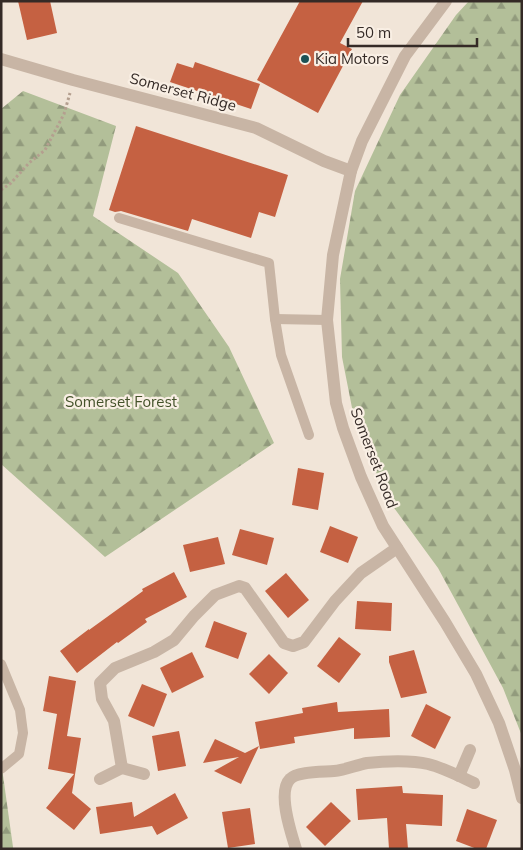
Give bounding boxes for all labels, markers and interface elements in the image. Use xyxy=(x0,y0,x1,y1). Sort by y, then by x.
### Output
scale bar xyxy=(348,15,477,47)
text: 50 m xyxy=(356,23,391,42)
place label: Kia Motors xyxy=(315,49,389,68)
marker: Kia Motors xyxy=(299,53,311,65)
street label: Somerset Ridge xyxy=(128,68,238,115)
park label: Somerset Forest xyxy=(65,392,177,411)
street label: Somerset Road xyxy=(347,405,402,511)

